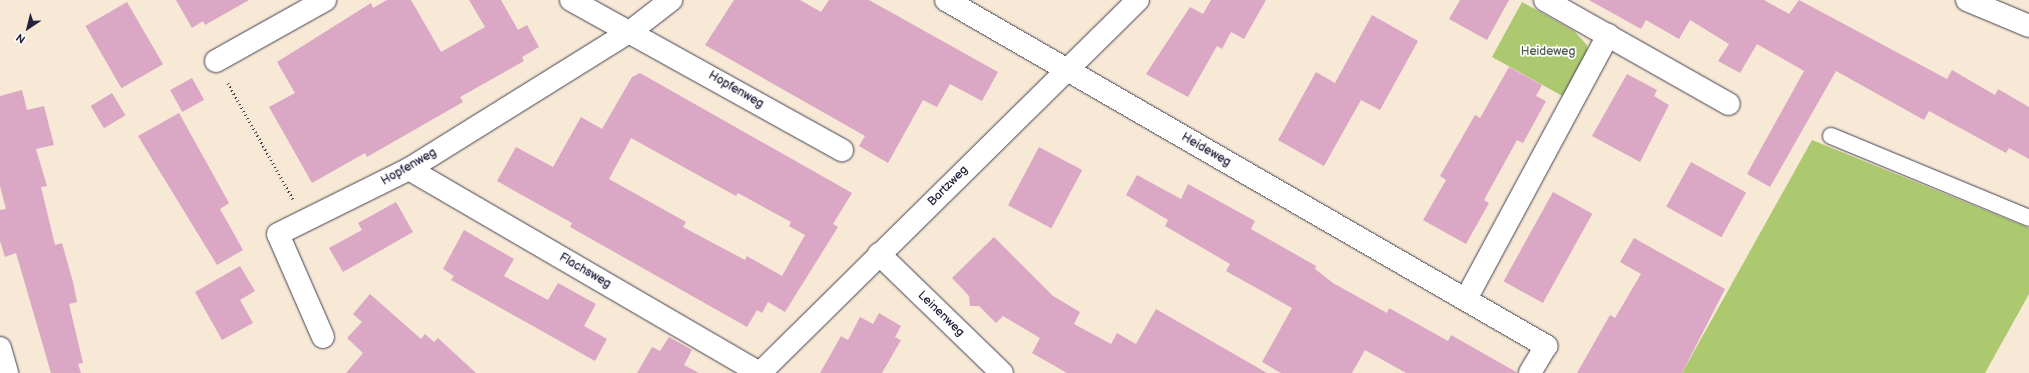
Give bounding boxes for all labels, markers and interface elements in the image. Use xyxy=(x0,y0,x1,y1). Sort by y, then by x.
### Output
north arrow xyxy=(8,8,48,48)
text: N xyxy=(14,31,28,46)
park label: Heideweg xyxy=(1521,45,1575,59)
street label: Hopfenweg xyxy=(706,68,766,112)
street label: Heideweg xyxy=(1179,130,1233,170)
street label: Hopfenweg xyxy=(379,145,439,189)
street label: Bartzweg xyxy=(925,163,971,209)
street label: Flachsweg xyxy=(557,250,613,292)
street label: Leinenweg xyxy=(915,288,967,340)

